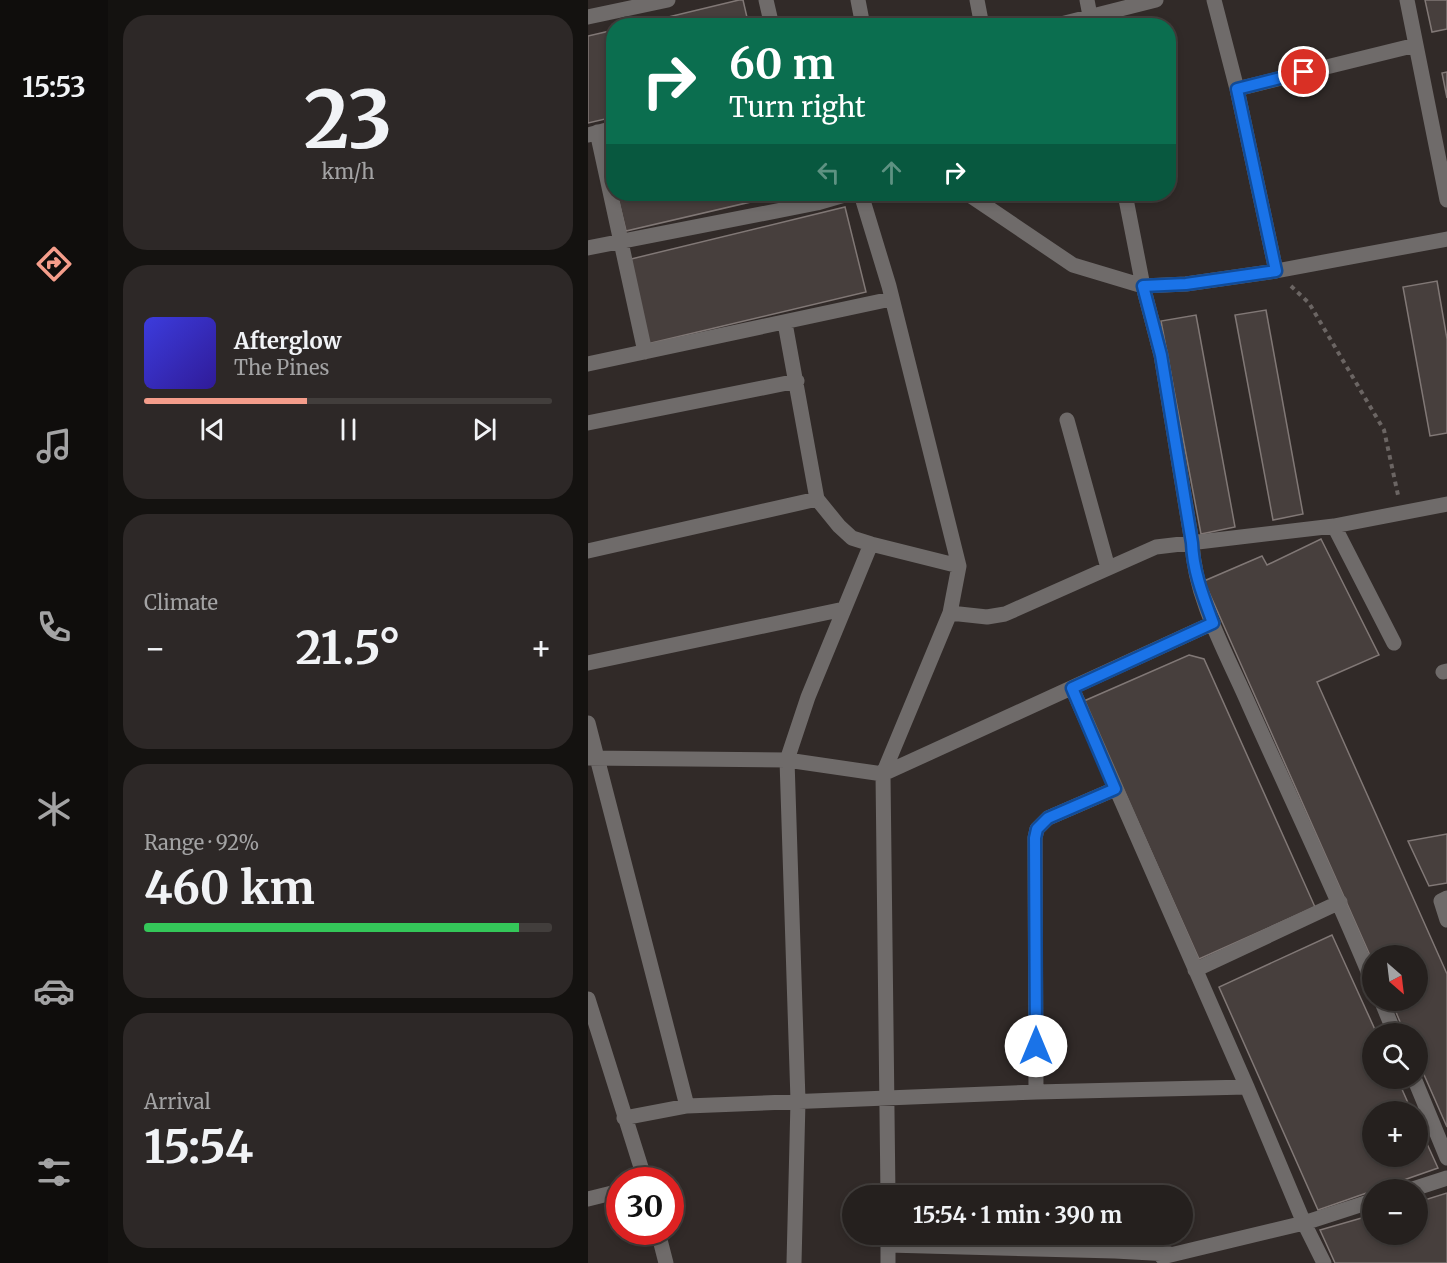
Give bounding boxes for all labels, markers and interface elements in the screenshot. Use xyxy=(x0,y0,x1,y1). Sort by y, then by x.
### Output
text: 60 m xyxy=(729,38,835,90)
icon: right xyxy=(630,42,708,120)
pin xyxy=(1278,46,1329,97)
icon: arrive xyxy=(1287,55,1320,88)
text: 15:53 xyxy=(22,70,86,104)
text: 23 xyxy=(304,71,392,169)
text: Turn right xyxy=(729,90,866,124)
icon: left xyxy=(812,156,845,189)
icon: ahead xyxy=(875,156,908,189)
icon: right xyxy=(938,156,971,189)
text: km/h xyxy=(322,159,374,184)
icon: directions xyxy=(33,243,75,285)
text: Afterglow xyxy=(234,327,341,355)
text: The Pines xyxy=(234,355,329,380)
icon: previous xyxy=(196,413,229,446)
icon: pause xyxy=(332,413,365,446)
icon: next xyxy=(468,413,501,446)
icon: music xyxy=(33,425,75,467)
text: Climate xyxy=(144,590,218,615)
icon: phone xyxy=(33,606,75,648)
text: 21.5° xyxy=(296,620,400,676)
text: − xyxy=(144,628,166,669)
text: + xyxy=(530,628,552,669)
icon: climate xyxy=(33,788,75,830)
text: Range · 92% xyxy=(144,830,259,855)
text: 460 km xyxy=(144,860,315,916)
north arrow xyxy=(1362,945,1428,1011)
map controls xyxy=(1362,945,1428,1245)
icon: car xyxy=(33,970,75,1012)
position arrow xyxy=(1004,1014,1068,1078)
button: search xyxy=(1362,1023,1428,1089)
text: Arrival xyxy=(144,1089,211,1114)
button: + xyxy=(1362,1101,1428,1167)
text: 15:54 xyxy=(144,1119,253,1175)
icon: filters xyxy=(33,1151,75,1193)
speed limit sign: 30 xyxy=(606,1167,684,1245)
button: − xyxy=(1362,1179,1428,1245)
text: 15:54 · 1 min · 390 m xyxy=(913,1201,1122,1229)

